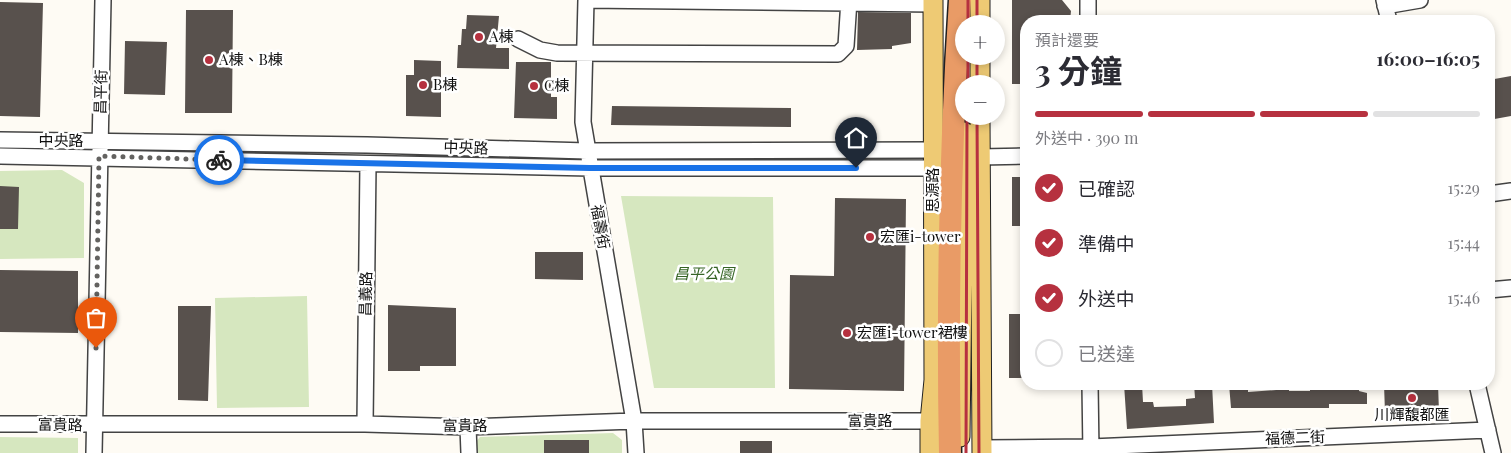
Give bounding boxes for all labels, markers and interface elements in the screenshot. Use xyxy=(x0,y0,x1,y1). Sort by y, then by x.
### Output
map controls xyxy=(955,15,1005,125)
button: + xyxy=(955,15,1005,65)
place label: A棟 xyxy=(488,26,513,46)
text: 預計還要 xyxy=(1035,29,1099,50)
marker: A棟 xyxy=(473,31,485,43)
text: 16:00–16:05 xyxy=(1376,45,1480,71)
text: 3 分鐘 xyxy=(1035,48,1122,91)
place label: A棟、B棟 xyxy=(218,49,283,69)
marker: A棟、B棟 xyxy=(203,54,215,66)
street label: 昌平街 xyxy=(90,69,110,115)
place label: B棟 xyxy=(433,74,457,94)
place label: C棟 xyxy=(544,75,569,95)
button: − xyxy=(955,75,1005,125)
marker: B棟 xyxy=(417,79,429,91)
marker: C棟 xyxy=(528,80,540,92)
pin xyxy=(835,117,877,168)
icon: home xyxy=(842,124,870,152)
text: 外送中 · 390 m xyxy=(1035,127,1138,148)
street label: 中央路 xyxy=(38,130,84,150)
courier xyxy=(194,135,244,185)
street label: 中央路 xyxy=(443,136,489,158)
icon: bike xyxy=(205,146,233,174)
street label: 思源路 xyxy=(922,167,942,213)
icon: check xyxy=(1035,174,1063,202)
text: 已確認 xyxy=(1078,175,1135,201)
text: 15:29 xyxy=(1448,177,1480,198)
street label: 福壽街 xyxy=(587,203,615,251)
place label: 宏匯i-tower xyxy=(880,226,961,246)
icon: check xyxy=(1035,229,1063,257)
text: 準備中 xyxy=(1078,230,1135,256)
marker: 宏匯i-tower xyxy=(864,231,876,243)
text: 15:44 xyxy=(1448,232,1480,253)
park label: 昌平公園 xyxy=(674,263,736,283)
street label: 昌義路 xyxy=(355,271,375,317)
icon: check xyxy=(1035,284,1063,312)
text: 外送中 xyxy=(1078,285,1135,311)
text: 15:46 xyxy=(1447,287,1480,308)
pin xyxy=(75,297,117,348)
icon: bag xyxy=(82,304,110,332)
place label: 宏匯i-tower裙樓 xyxy=(857,322,968,342)
marker: 宏匯i-tower裙樓 xyxy=(841,327,853,339)
text: 已送達 xyxy=(1078,340,1135,366)
marker: 川輝馥都匯 xyxy=(1406,392,1418,404)
place label: 川輝馥都匯 xyxy=(1374,404,1450,424)
street label: 富貴路 xyxy=(847,410,893,430)
street label: 富貴路 xyxy=(37,414,83,434)
street label: 富貴路 xyxy=(442,415,488,435)
street label: 福德二街 xyxy=(1265,426,1325,448)

